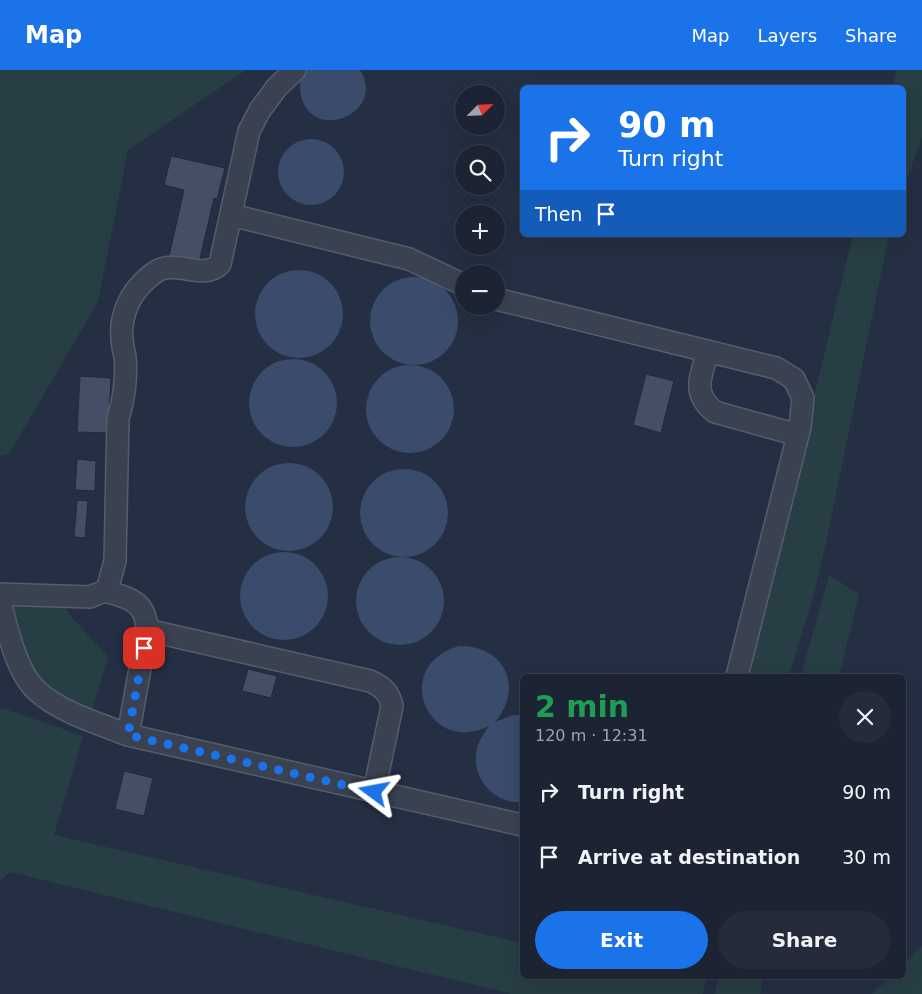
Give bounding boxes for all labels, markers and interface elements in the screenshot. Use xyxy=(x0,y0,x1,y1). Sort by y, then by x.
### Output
text: Map xyxy=(25,21,82,49)
text: Map xyxy=(691,25,729,46)
text: Layers xyxy=(757,25,817,46)
text: Share xyxy=(845,25,897,46)
north arrow xyxy=(455,85,505,135)
map controls xyxy=(455,85,505,315)
icon: right xyxy=(535,105,600,170)
text: 90 m xyxy=(618,105,715,145)
button: search xyxy=(455,145,505,195)
text: Turn right xyxy=(618,146,723,171)
icon: arrive xyxy=(592,200,620,228)
text: Then xyxy=(535,203,582,225)
button: + xyxy=(455,205,505,255)
button: − xyxy=(455,265,505,315)
pin xyxy=(123,627,165,669)
icon: arrive xyxy=(130,634,158,662)
text: 2 min xyxy=(535,689,629,724)
button: close xyxy=(839,691,891,743)
text: 120 m · 12:31 xyxy=(535,726,648,745)
position arrow xyxy=(347,765,399,817)
icon: right xyxy=(535,778,563,806)
text: Turn right xyxy=(578,781,684,803)
text: 90 m xyxy=(842,781,891,803)
icon: arrive xyxy=(535,843,563,871)
text: Arrive at destination xyxy=(578,846,800,868)
text: 30 m xyxy=(842,846,891,868)
button: Exit xyxy=(535,911,708,969)
button: Share xyxy=(718,911,891,969)

